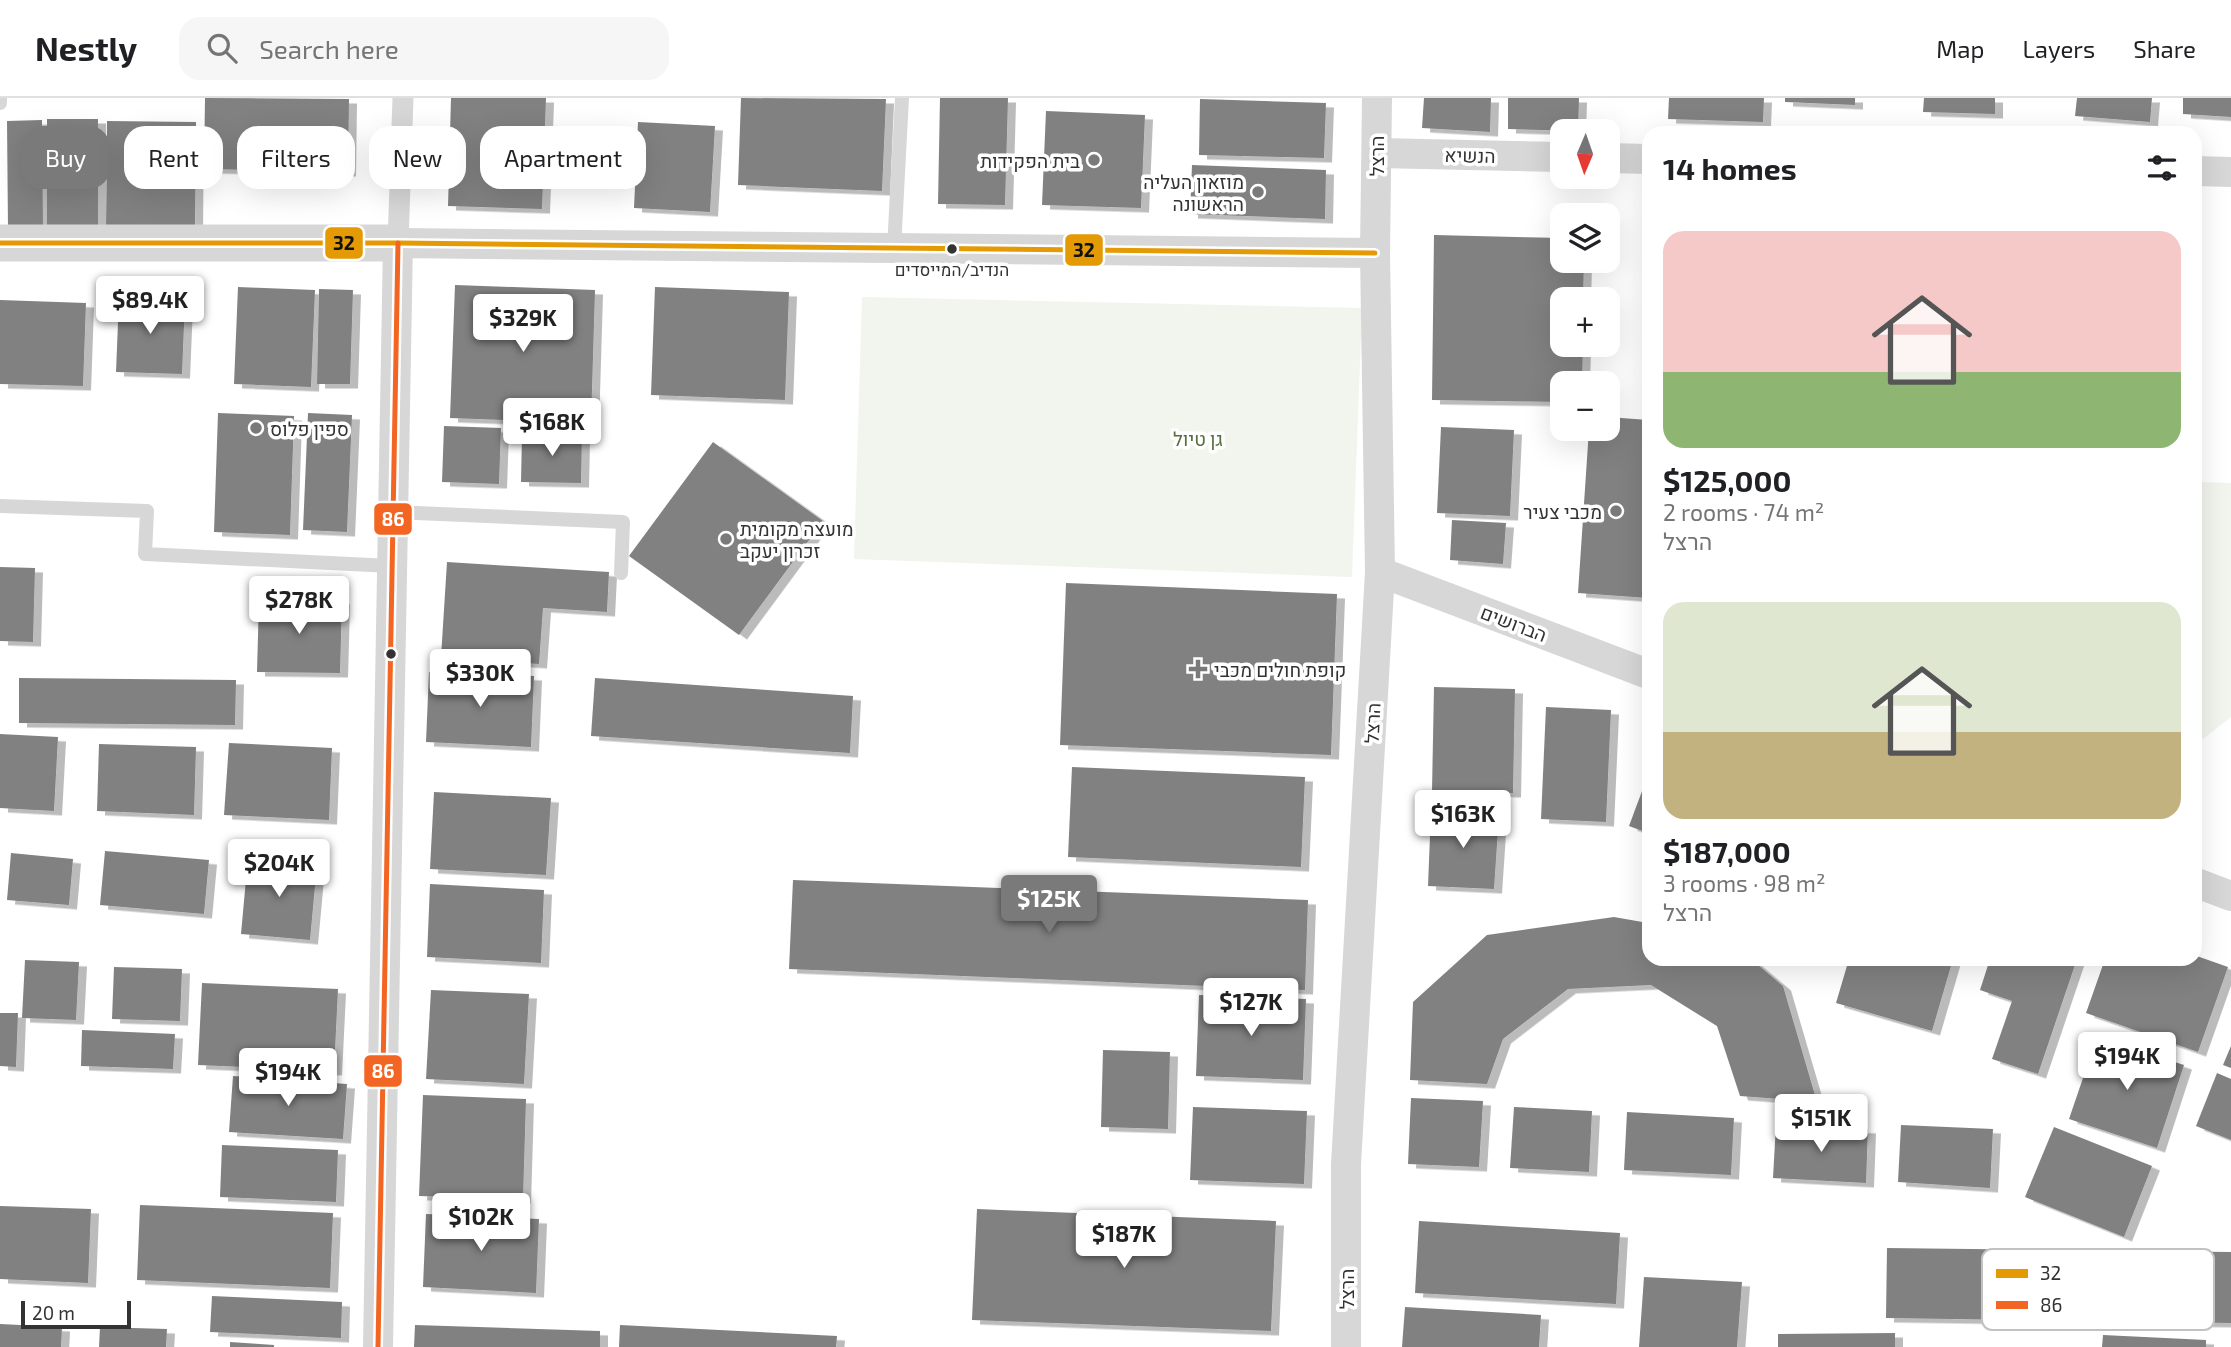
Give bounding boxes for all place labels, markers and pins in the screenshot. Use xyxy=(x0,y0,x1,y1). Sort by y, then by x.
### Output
place label: בית הפקידות xyxy=(980,149,1080,172)
marker: בית הפקידות xyxy=(1086,152,1102,168)
place label: מוזאון העליה הראשונה xyxy=(1143,170,1244,215)
marker: מוזאון העליה הראשונה xyxy=(1250,184,1266,200)
marker: הנדיב/המייסדים xyxy=(945,242,959,256)
place label: הנדיב/המייסדים xyxy=(895,259,1009,279)
pin: $89.4K xyxy=(93,276,207,336)
pin: $329K xyxy=(474,294,572,354)
pin: $168K xyxy=(503,398,601,458)
place label: ספין פלוס xyxy=(270,417,349,440)
marker: ספין פלוס xyxy=(248,420,264,436)
place label: מכבי צעיר xyxy=(1523,500,1602,523)
marker: מכבי צעיר xyxy=(1608,503,1624,519)
place label: מועצה מקומית זכרון יעקב xyxy=(740,517,854,562)
marker: מועצה מקומית זכרון יעקב xyxy=(718,531,734,547)
pin: $278K xyxy=(250,576,348,636)
unlabelled marker xyxy=(384,647,398,661)
pin: $330K xyxy=(431,650,529,709)
place label: קופת חולים מכבי xyxy=(1214,658,1346,681)
marker: קופת חולים מכבי xyxy=(1188,659,1208,679)
pin: $163K xyxy=(1414,790,1512,850)
pin: $204K xyxy=(230,840,328,899)
pin: $125K xyxy=(1000,876,1098,935)
pin: $127K xyxy=(1202,978,1300,1038)
pin: $194K xyxy=(2078,1032,2176,1092)
pin: $194K xyxy=(239,1048,337,1108)
pin: $151K xyxy=(1772,1094,1870,1154)
pin: $102K xyxy=(432,1194,530,1253)
pin: $187K xyxy=(1075,1210,1173,1270)

